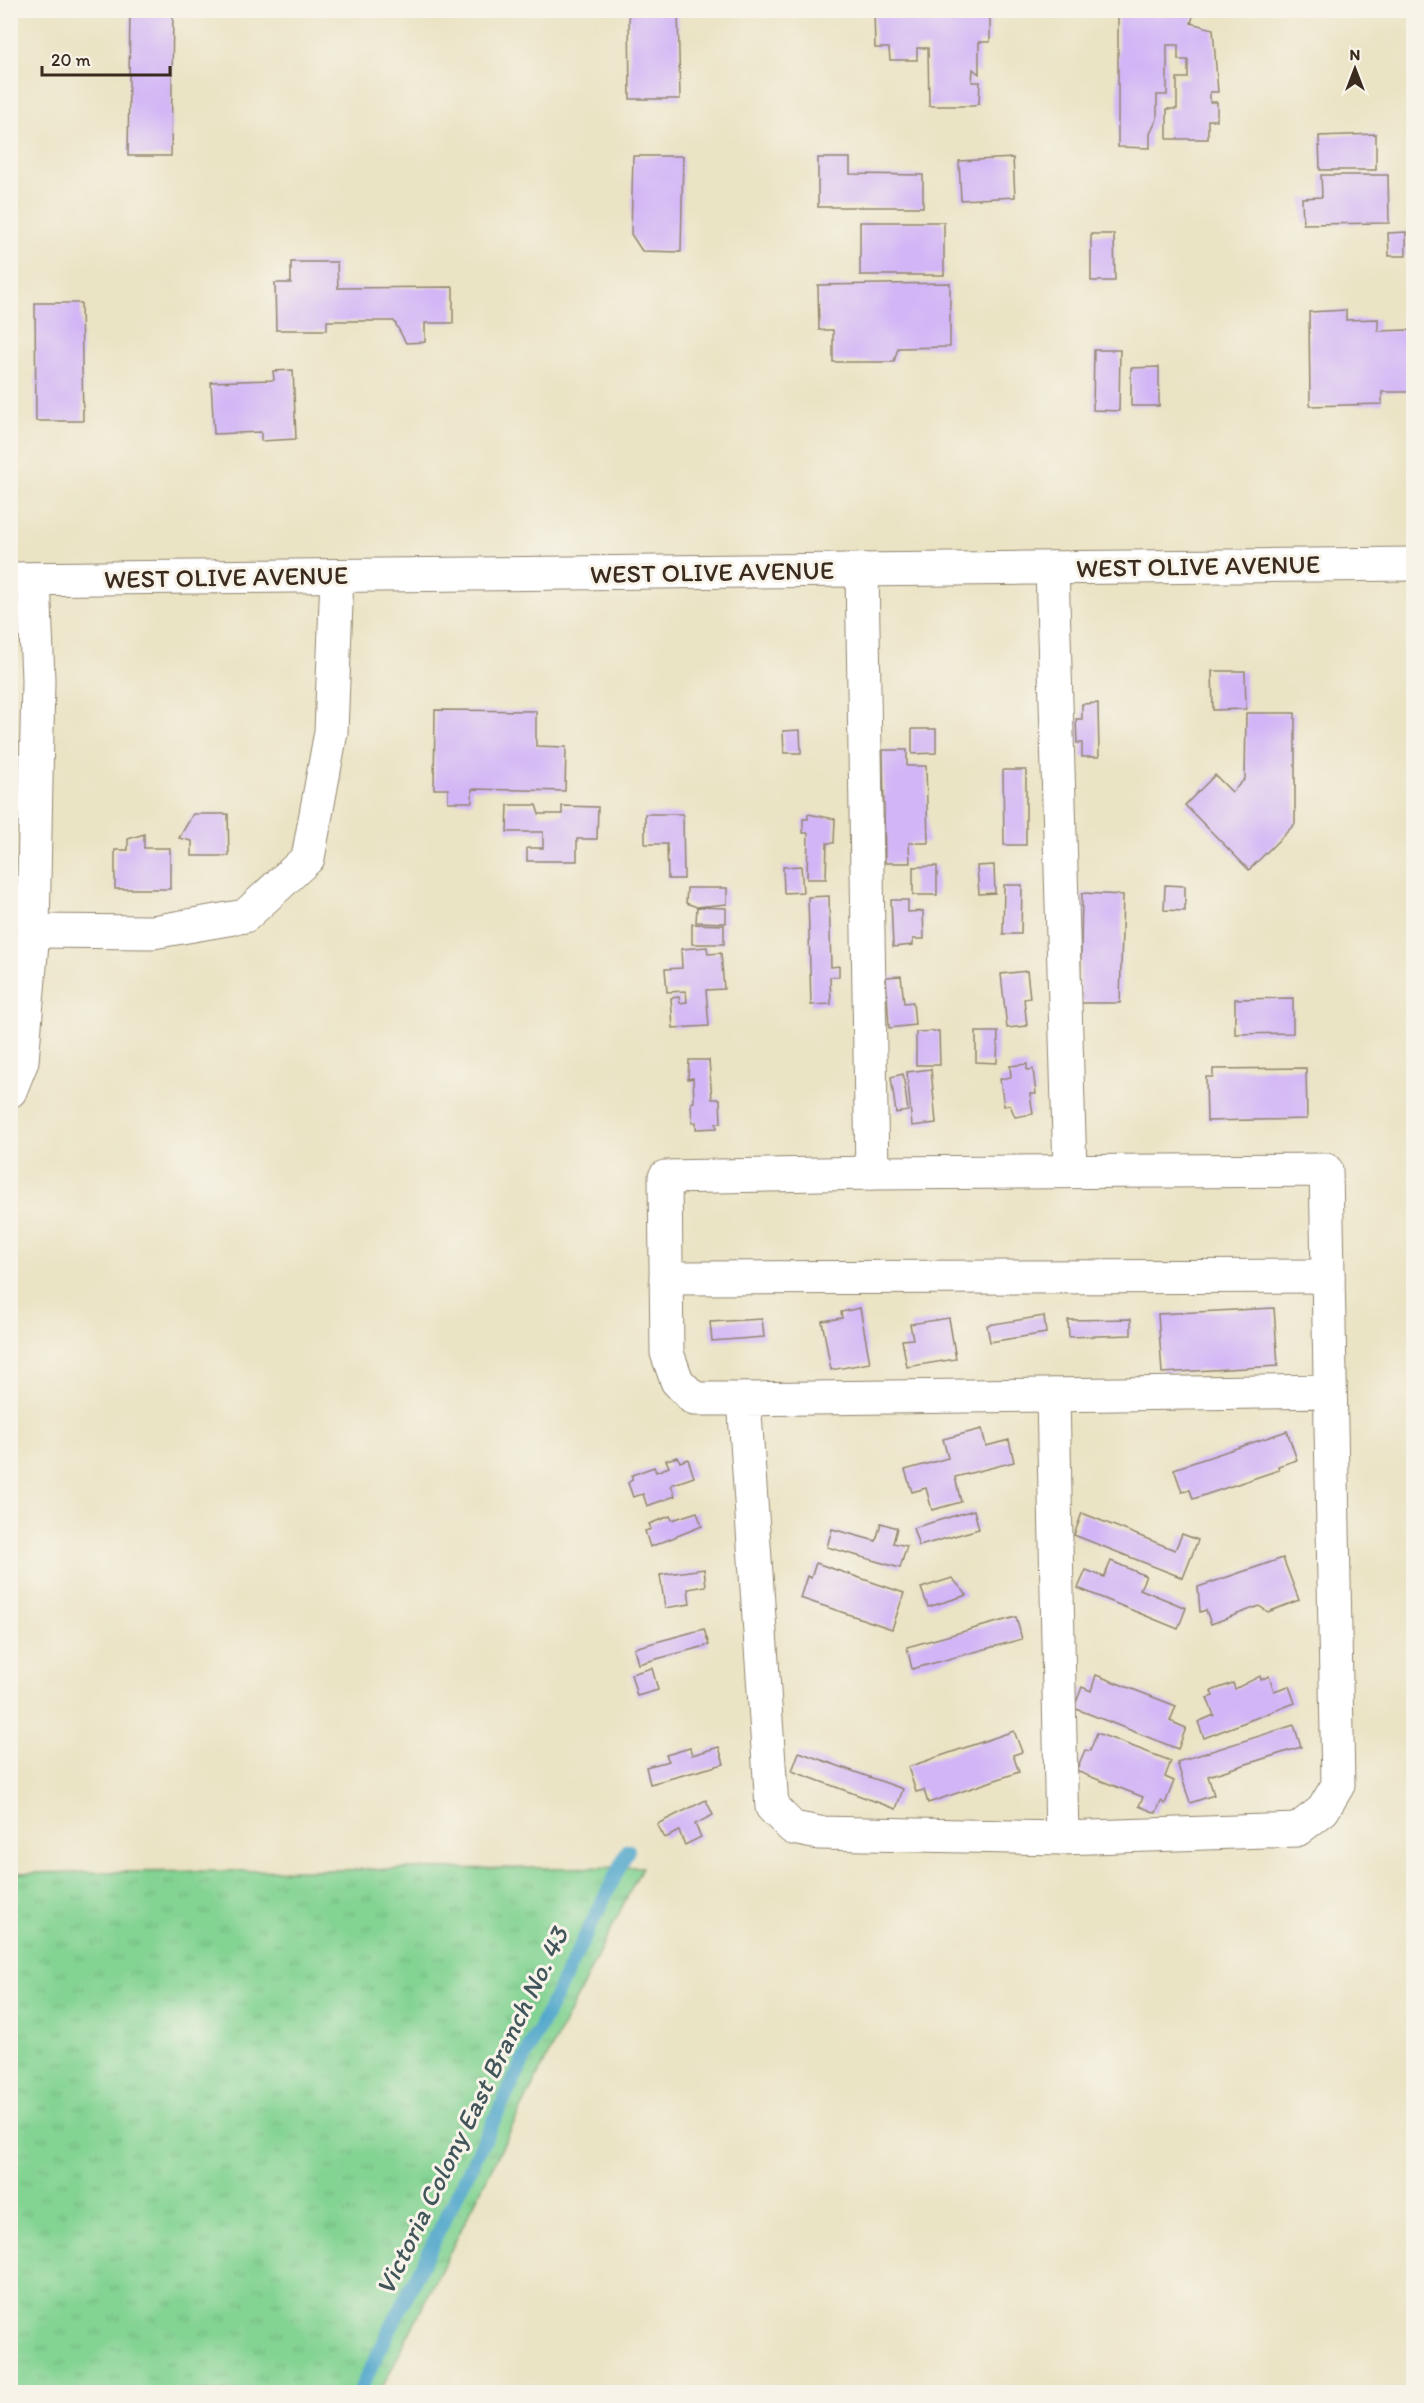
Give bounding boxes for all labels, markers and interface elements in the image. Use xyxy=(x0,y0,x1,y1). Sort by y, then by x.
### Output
scale bar xyxy=(42,39,170,77)
north arrow xyxy=(1325,39,1385,99)
text: N xyxy=(1350,45,1360,64)
text: 20 m xyxy=(51,49,91,71)
street label: WEST OLIVE AVENUE xyxy=(1076,548,1320,584)
street label: WEST OLIVE AVENUE xyxy=(590,554,834,590)
street label: WEST OLIVE AVENUE xyxy=(104,559,348,595)
water label: Victoria Colony East Branch No. 43 xyxy=(368,1920,576,2300)

